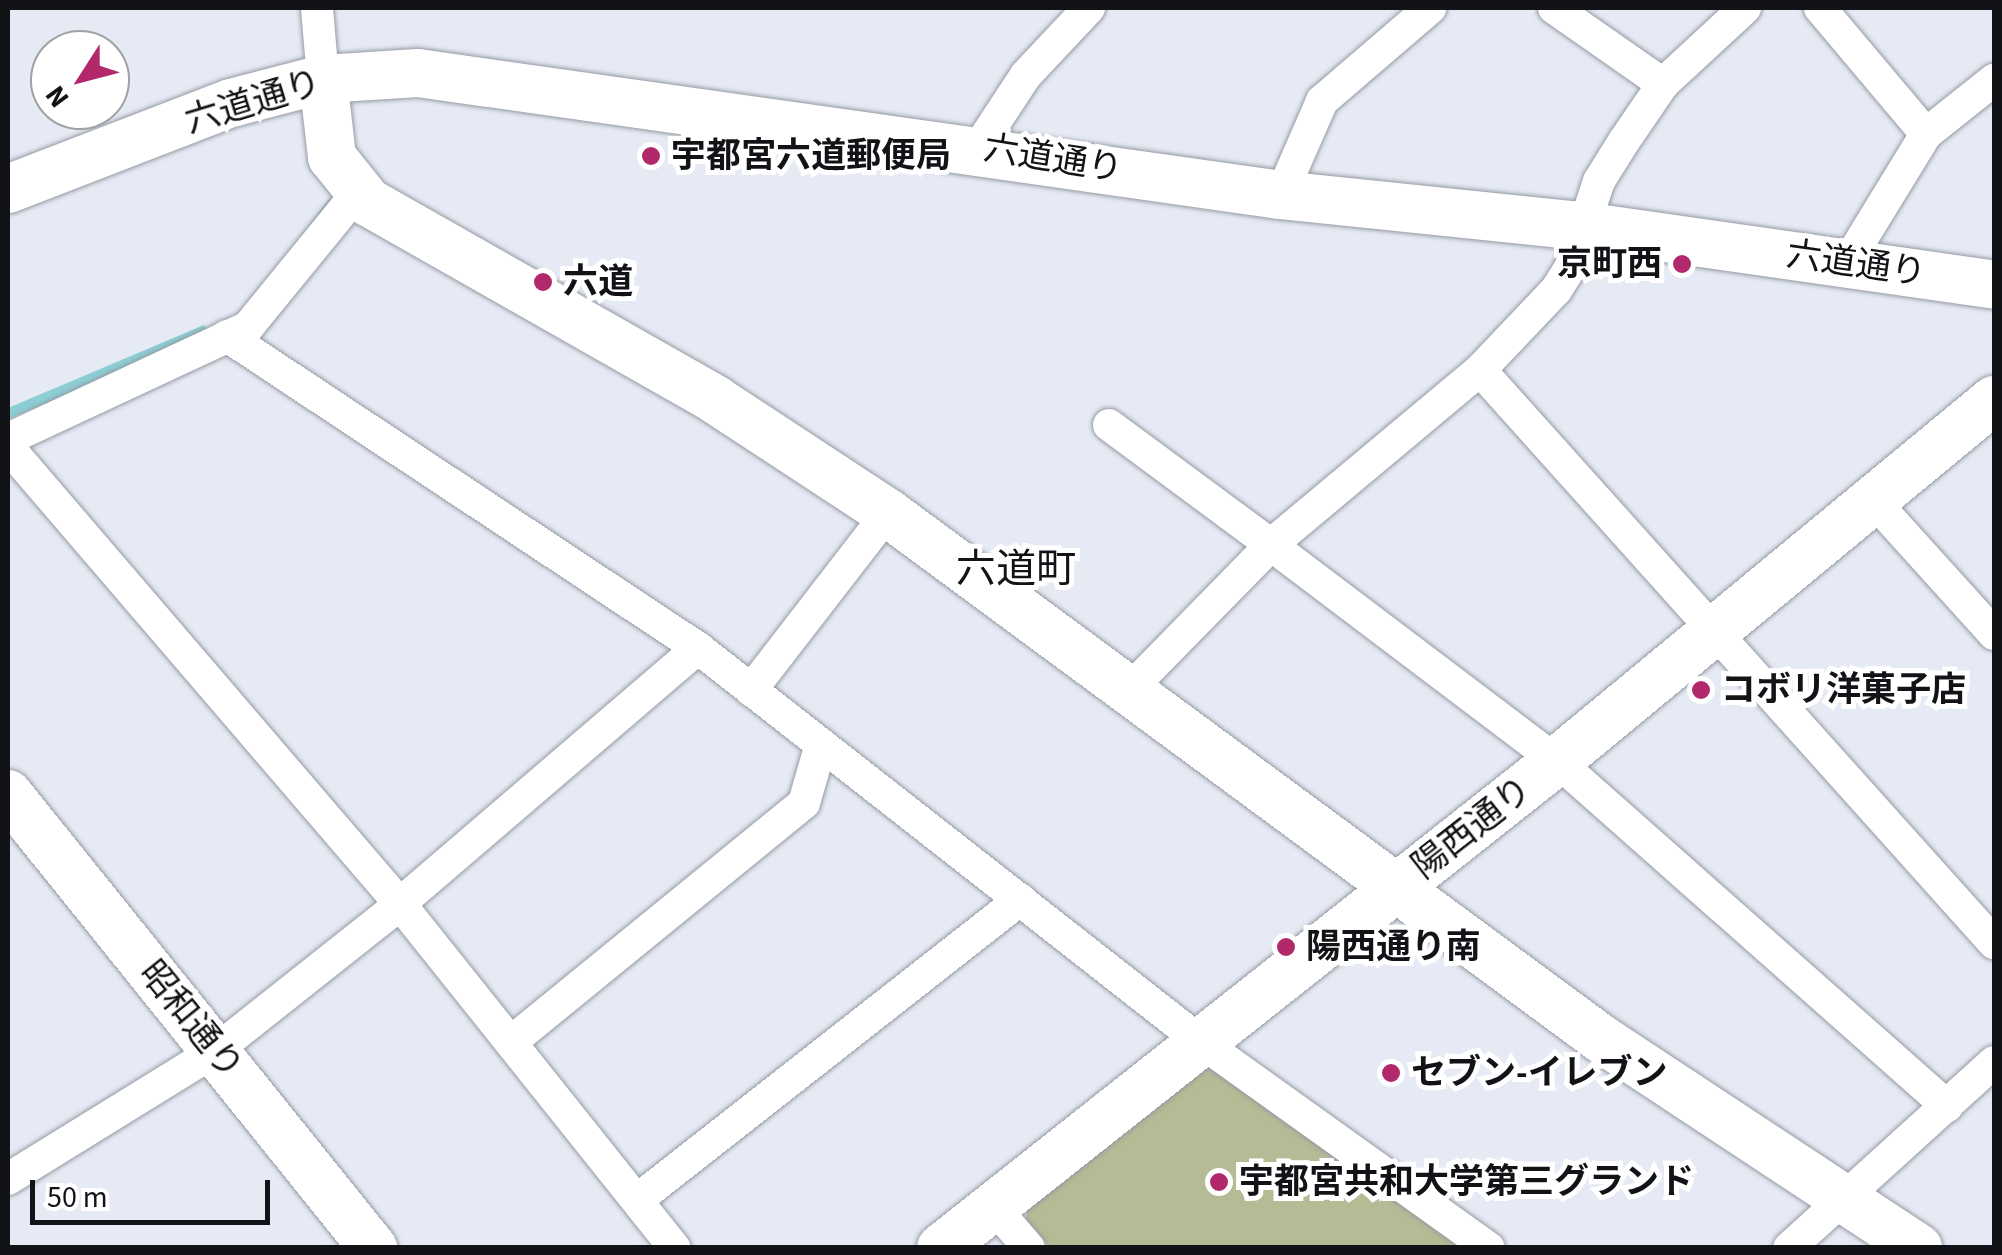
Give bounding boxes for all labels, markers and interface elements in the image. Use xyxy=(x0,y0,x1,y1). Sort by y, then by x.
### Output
north arrow xyxy=(30,30,130,130)
street label: 六道通り xyxy=(180,61,326,143)
text: N xyxy=(36,77,79,116)
street label: 六道通り xyxy=(981,127,1125,191)
place label: 宇都宮六道郵便局 xyxy=(671,135,951,177)
marker: 宇都宮六道郵便局 xyxy=(640,145,662,167)
street label: 六道通り xyxy=(1784,233,1928,295)
place label: 京町西 xyxy=(1557,243,1662,285)
marker: 京町西 xyxy=(1671,253,1693,275)
place label: 六道 xyxy=(563,261,633,303)
marker: 六道 xyxy=(532,271,554,293)
district label: 六道町 xyxy=(956,546,1076,594)
place label: コボリ洋菓子店 xyxy=(1721,669,1966,711)
marker: コボリ洋菓子店 xyxy=(1690,679,1712,701)
street label: 陽西通り xyxy=(1404,768,1540,888)
place label: 陽西通り南 xyxy=(1306,926,1481,968)
marker: 陽西通り南 xyxy=(1275,936,1297,958)
street label: 昭和通り xyxy=(131,952,251,1088)
place label: セブン-イレブン xyxy=(1411,1052,1668,1094)
marker: セブン-イレブン xyxy=(1380,1062,1402,1084)
scale bar xyxy=(35,1160,275,1222)
place label: 宇都宮共和大学第三グランド xyxy=(1239,1161,1694,1203)
marker: 宇都宮共和大学第三グランド xyxy=(1208,1171,1230,1193)
text: 50 m xyxy=(47,1176,108,1219)

